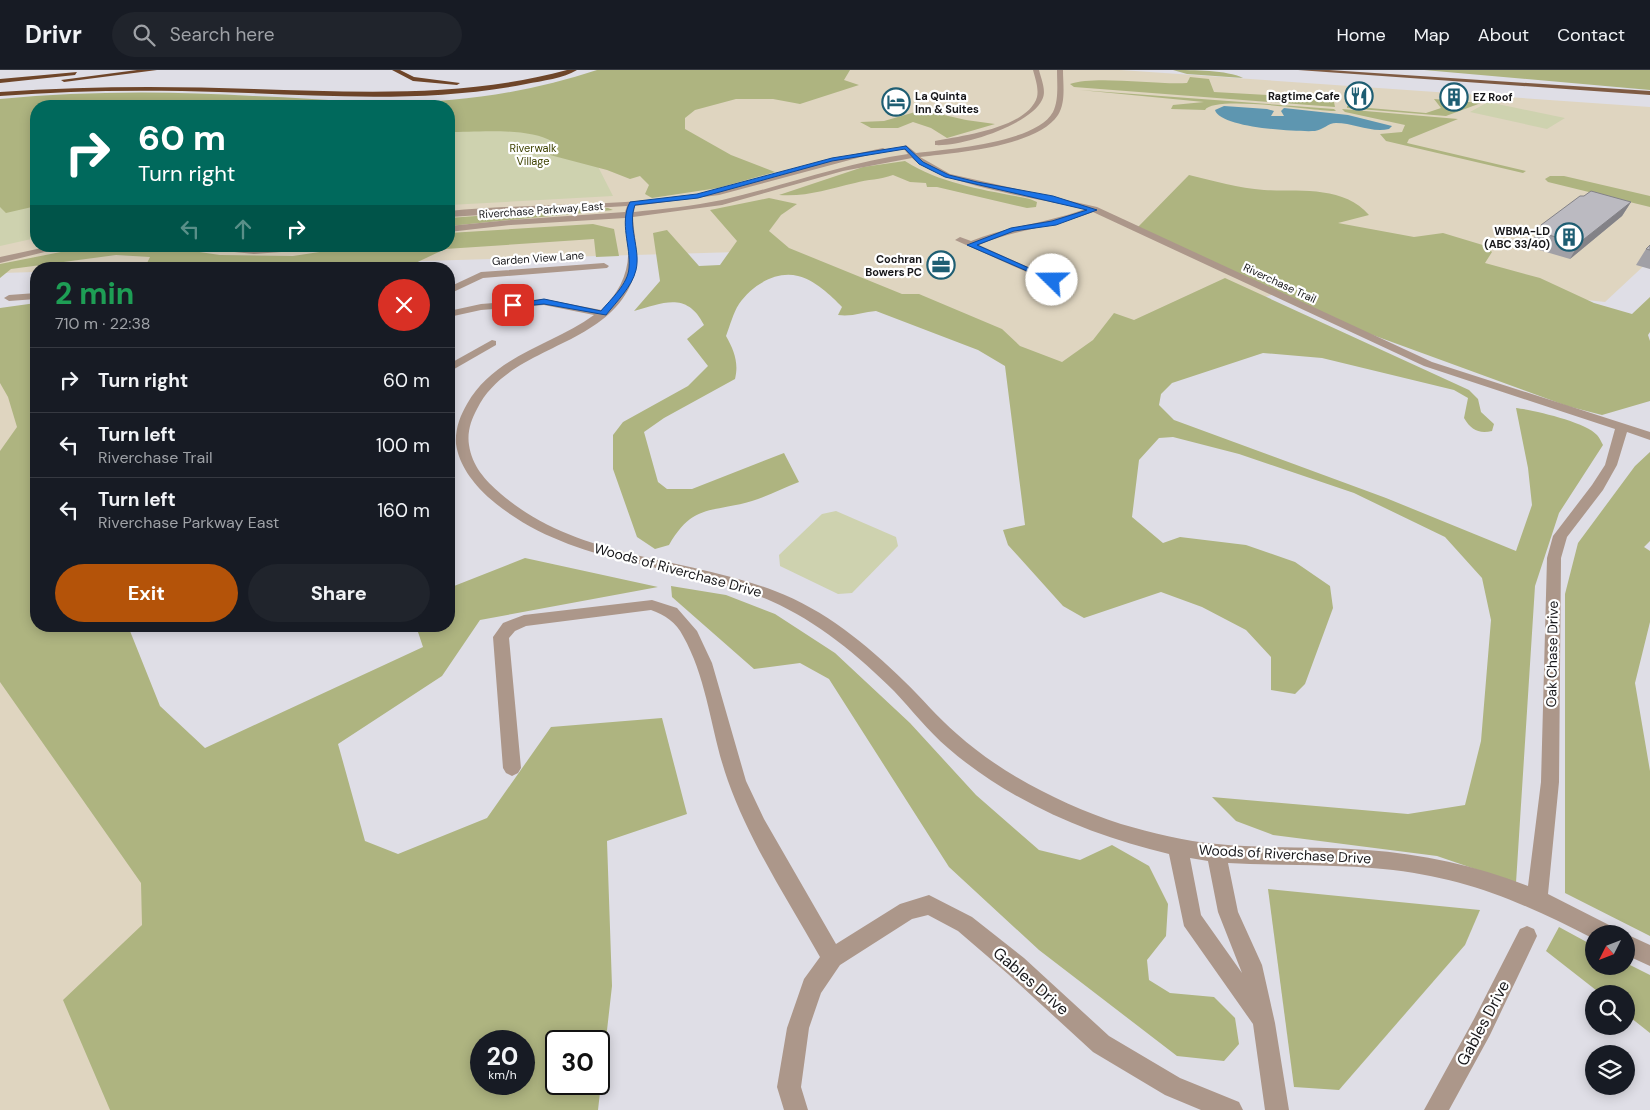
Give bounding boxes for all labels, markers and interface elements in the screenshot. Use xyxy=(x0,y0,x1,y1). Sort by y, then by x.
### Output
search box xyxy=(112,12,462,57)
text: Drivr xyxy=(25,19,82,50)
icon: search xyxy=(130,21,158,49)
text: Search here xyxy=(170,22,275,47)
text: Home xyxy=(1336,23,1386,47)
text: Map xyxy=(1414,23,1450,47)
text: About xyxy=(1478,23,1529,47)
text: Contact xyxy=(1557,23,1625,47)
restaurant icon: Ragtime Cafe xyxy=(1344,81,1374,111)
building icon: EZ Roof xyxy=(1439,82,1469,112)
hotel icon: La Quinta Inn & Suites xyxy=(881,87,911,117)
place label: La Quinta Inn & Suites xyxy=(915,89,979,116)
place label: Ragtime Cafe xyxy=(1268,89,1340,103)
place label: EZ Roof xyxy=(1473,90,1512,104)
text: 60 m xyxy=(138,115,226,161)
icon: right xyxy=(55,120,120,185)
park label: Riverwalk Village xyxy=(509,141,557,168)
text: Turn right xyxy=(138,159,235,188)
street label: Riverchase Parkway East xyxy=(478,199,604,221)
icon: left xyxy=(176,215,204,243)
icon: ahead xyxy=(229,215,257,243)
icon: right xyxy=(282,215,310,243)
building icon: WBMA-LD (ABC 33/40) xyxy=(1554,222,1584,252)
place label: WBMA-LD (ABC 33/40) xyxy=(1484,224,1550,251)
street label: Garden View Lane xyxy=(491,248,585,268)
office icon: Cochran Bowers PC xyxy=(926,250,956,280)
place label: Cochran Bowers PC xyxy=(865,252,922,279)
position arrow xyxy=(1025,253,1077,305)
street label: Riverchase Trail xyxy=(1241,260,1319,306)
text: 2 min xyxy=(55,274,134,313)
button: close xyxy=(378,279,430,331)
pin xyxy=(492,284,534,326)
icon: arrive xyxy=(499,291,527,319)
text: 710 m · 22:38 xyxy=(55,313,151,334)
icon: right xyxy=(55,366,83,394)
text: Turn right xyxy=(98,368,188,393)
text: 60 m xyxy=(383,368,430,393)
text: Turn left xyxy=(98,422,176,447)
icon: left xyxy=(55,431,83,459)
text: 100 m xyxy=(376,433,430,458)
text: Riverchase Trail xyxy=(98,447,213,468)
text: Turn left xyxy=(98,487,176,512)
icon: left xyxy=(55,496,83,524)
text: 160 m xyxy=(377,498,430,523)
text: Riverchase Parkway East xyxy=(98,512,279,533)
street label: Woods of Riverchase Drive xyxy=(592,539,764,601)
button: Exit xyxy=(55,564,238,622)
button: Share xyxy=(248,564,430,622)
street label: Oak Chase Drive xyxy=(1542,600,1562,708)
street label: Woods of Riverchase Drive xyxy=(1198,840,1372,868)
north arrow xyxy=(1585,925,1635,975)
map controls xyxy=(1585,925,1635,1095)
street label: Gables Drive xyxy=(989,942,1073,1020)
street label: Gables Drive xyxy=(1452,977,1514,1069)
button: search xyxy=(1585,985,1635,1035)
speed limit sign: 30 xyxy=(545,1030,610,1095)
text: 20 xyxy=(487,1040,518,1073)
button: layers xyxy=(1585,1045,1635,1095)
text: km/h xyxy=(488,1067,517,1083)

